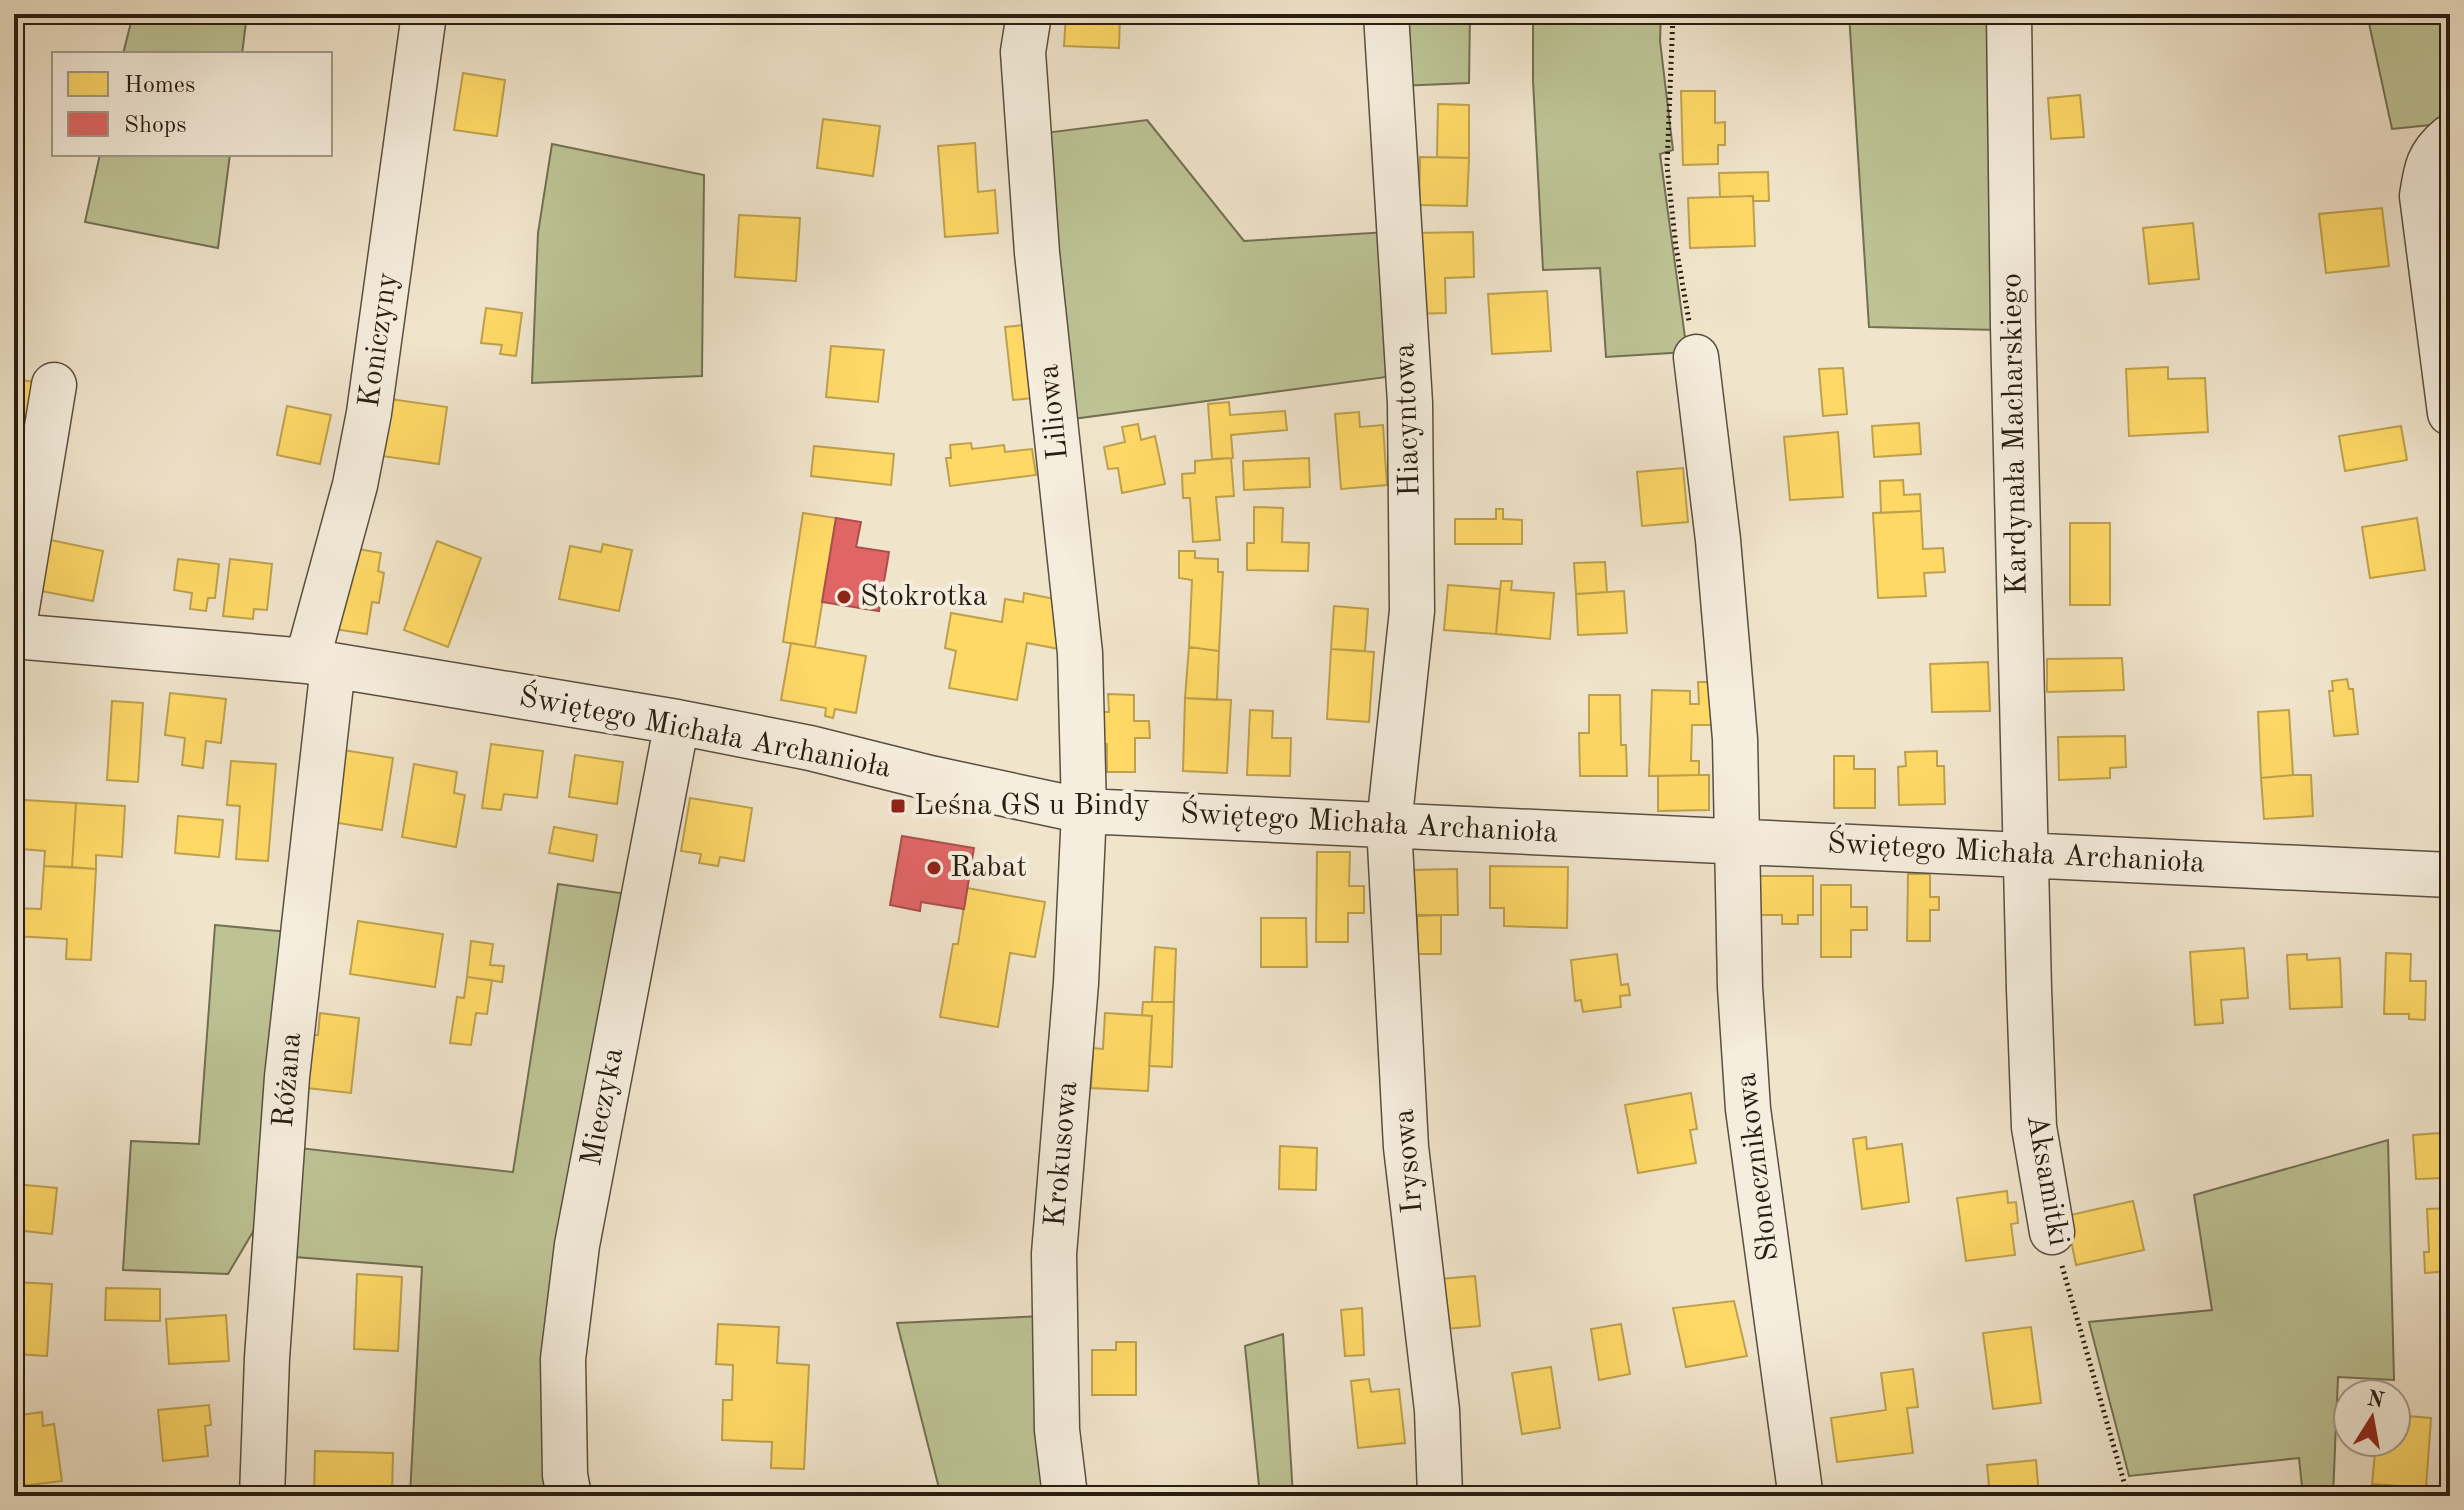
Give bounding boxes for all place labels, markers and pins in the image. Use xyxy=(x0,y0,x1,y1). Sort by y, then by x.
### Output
place label: Stokrotka xyxy=(860,582,988,612)
marker: Stokrotka xyxy=(835,588,853,606)
place label: Leśna GS u Bindy xyxy=(914,791,1150,821)
marker: Leśna GS u Bindy xyxy=(889,797,907,815)
place label: Rabat xyxy=(950,853,1027,883)
marker: Rabat xyxy=(925,859,943,877)

